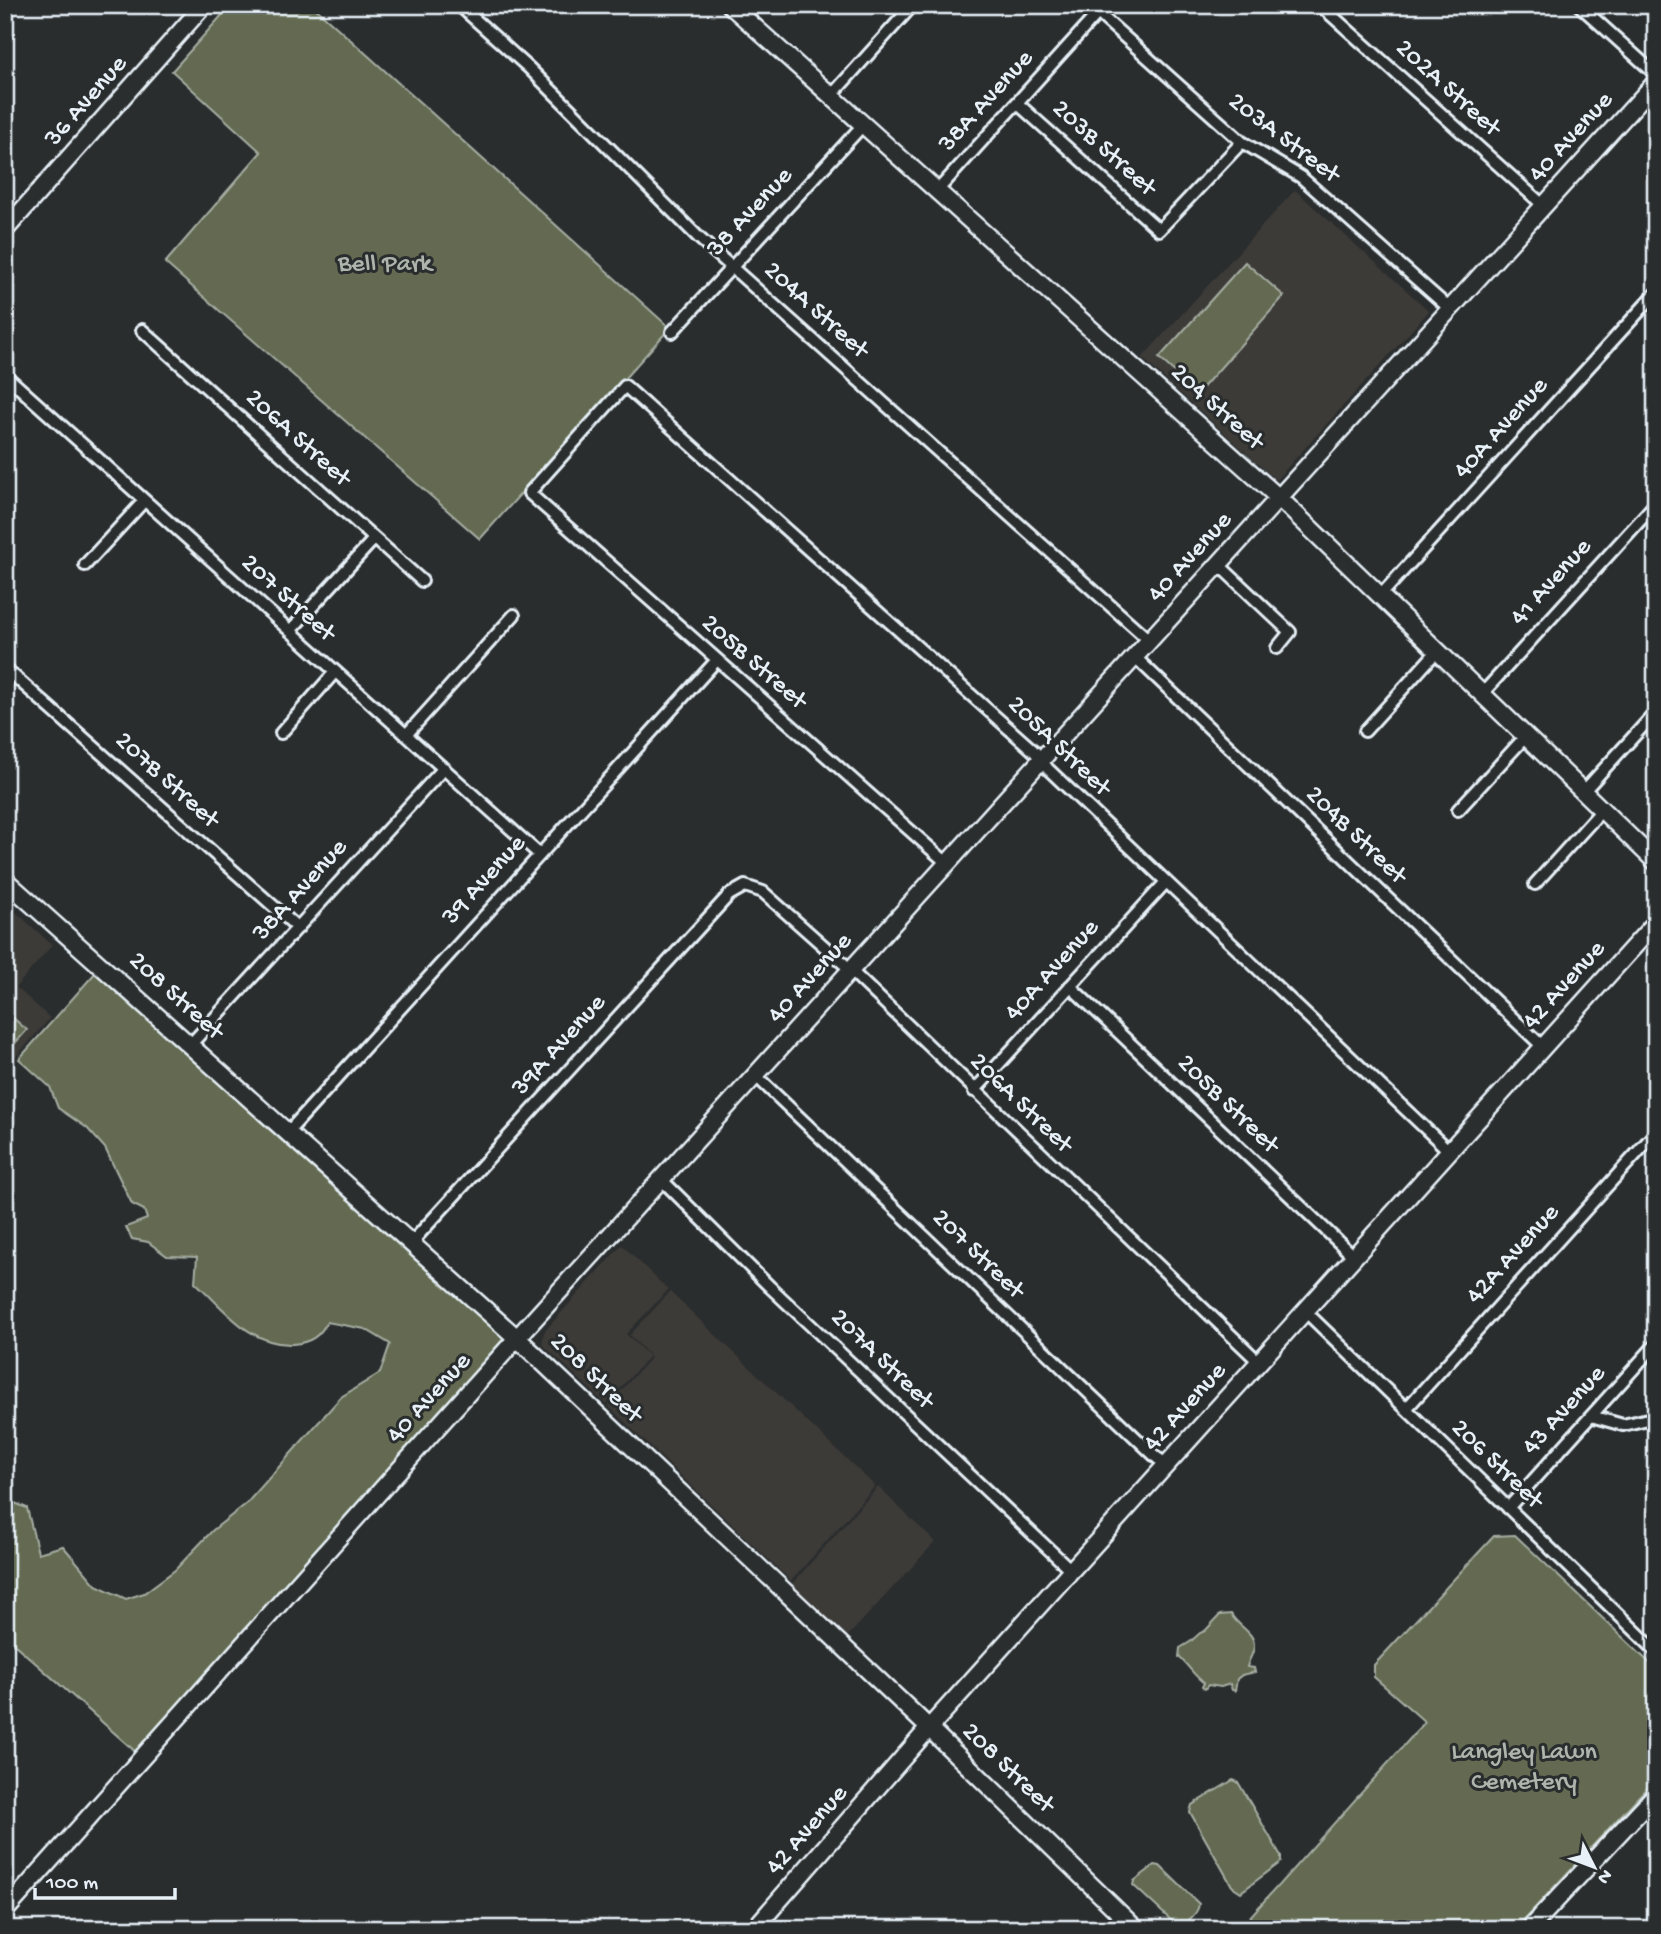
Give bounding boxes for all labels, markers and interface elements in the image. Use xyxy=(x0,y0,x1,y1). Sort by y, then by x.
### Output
street label: 202A Street xyxy=(1388,34,1508,146)
street label: 38A Avenue xyxy=(932,44,1042,160)
street label: 36 Avenue xyxy=(38,50,135,155)
street label: 40 Avenue xyxy=(1523,86,1621,190)
street label: 203A Street xyxy=(1221,87,1347,192)
street label: 203B Street xyxy=(1044,94,1163,206)
street label: 38 Avenue xyxy=(701,161,801,265)
park label: Bell Park xyxy=(337,250,434,281)
street label: 204A Street xyxy=(756,256,876,368)
street label: 204 Street xyxy=(1163,358,1271,460)
street label: 40A Avenue xyxy=(1448,371,1556,486)
street label: 206A Street xyxy=(238,383,358,496)
street label: 40 Avenue xyxy=(1142,506,1240,610)
street label: 41 Avenue xyxy=(1505,532,1600,633)
street label: 207 Street xyxy=(233,548,342,651)
street label: 205B Street xyxy=(694,609,814,719)
street label: 205A Street xyxy=(1000,690,1118,806)
street label: 207B Street xyxy=(107,726,226,838)
street label: 204B Street xyxy=(1298,780,1414,893)
street label: 39 Avenue xyxy=(436,829,534,933)
street label: 38A Avenue xyxy=(246,833,356,949)
street label: 40A Avenue xyxy=(999,913,1107,1028)
street label: 40 Avenue xyxy=(762,927,860,1031)
street label: 42 Avenue xyxy=(1517,935,1614,1037)
street label: 208 Street xyxy=(121,946,231,1049)
street label: 39A Avenue xyxy=(506,988,614,1104)
street label: 206A Street xyxy=(962,1047,1080,1162)
street label: 205B Street xyxy=(1169,1049,1286,1163)
street label: 42A Avenue xyxy=(1461,1198,1568,1312)
street label: 207 Street xyxy=(924,1203,1031,1308)
street label: 207A Street xyxy=(823,1303,941,1419)
street label: 208 Street xyxy=(542,1327,650,1433)
street label: 40 Avenue xyxy=(381,1347,479,1451)
street label: 42 Avenue xyxy=(1138,1357,1235,1459)
street label: 43 Avenue xyxy=(1517,1359,1614,1462)
street label: 206 Street xyxy=(1443,1413,1550,1518)
street label: 208 Street xyxy=(954,1717,1062,1823)
park label: Langley Lawn Cemetery xyxy=(1451,1738,1597,1799)
street label: 42 Avenue xyxy=(760,1779,856,1882)
north arrow xyxy=(1560,1832,1630,1902)
scale bar xyxy=(35,1857,175,1901)
text: N xyxy=(1591,1864,1617,1888)
text: 100 m xyxy=(45,1872,98,1897)

